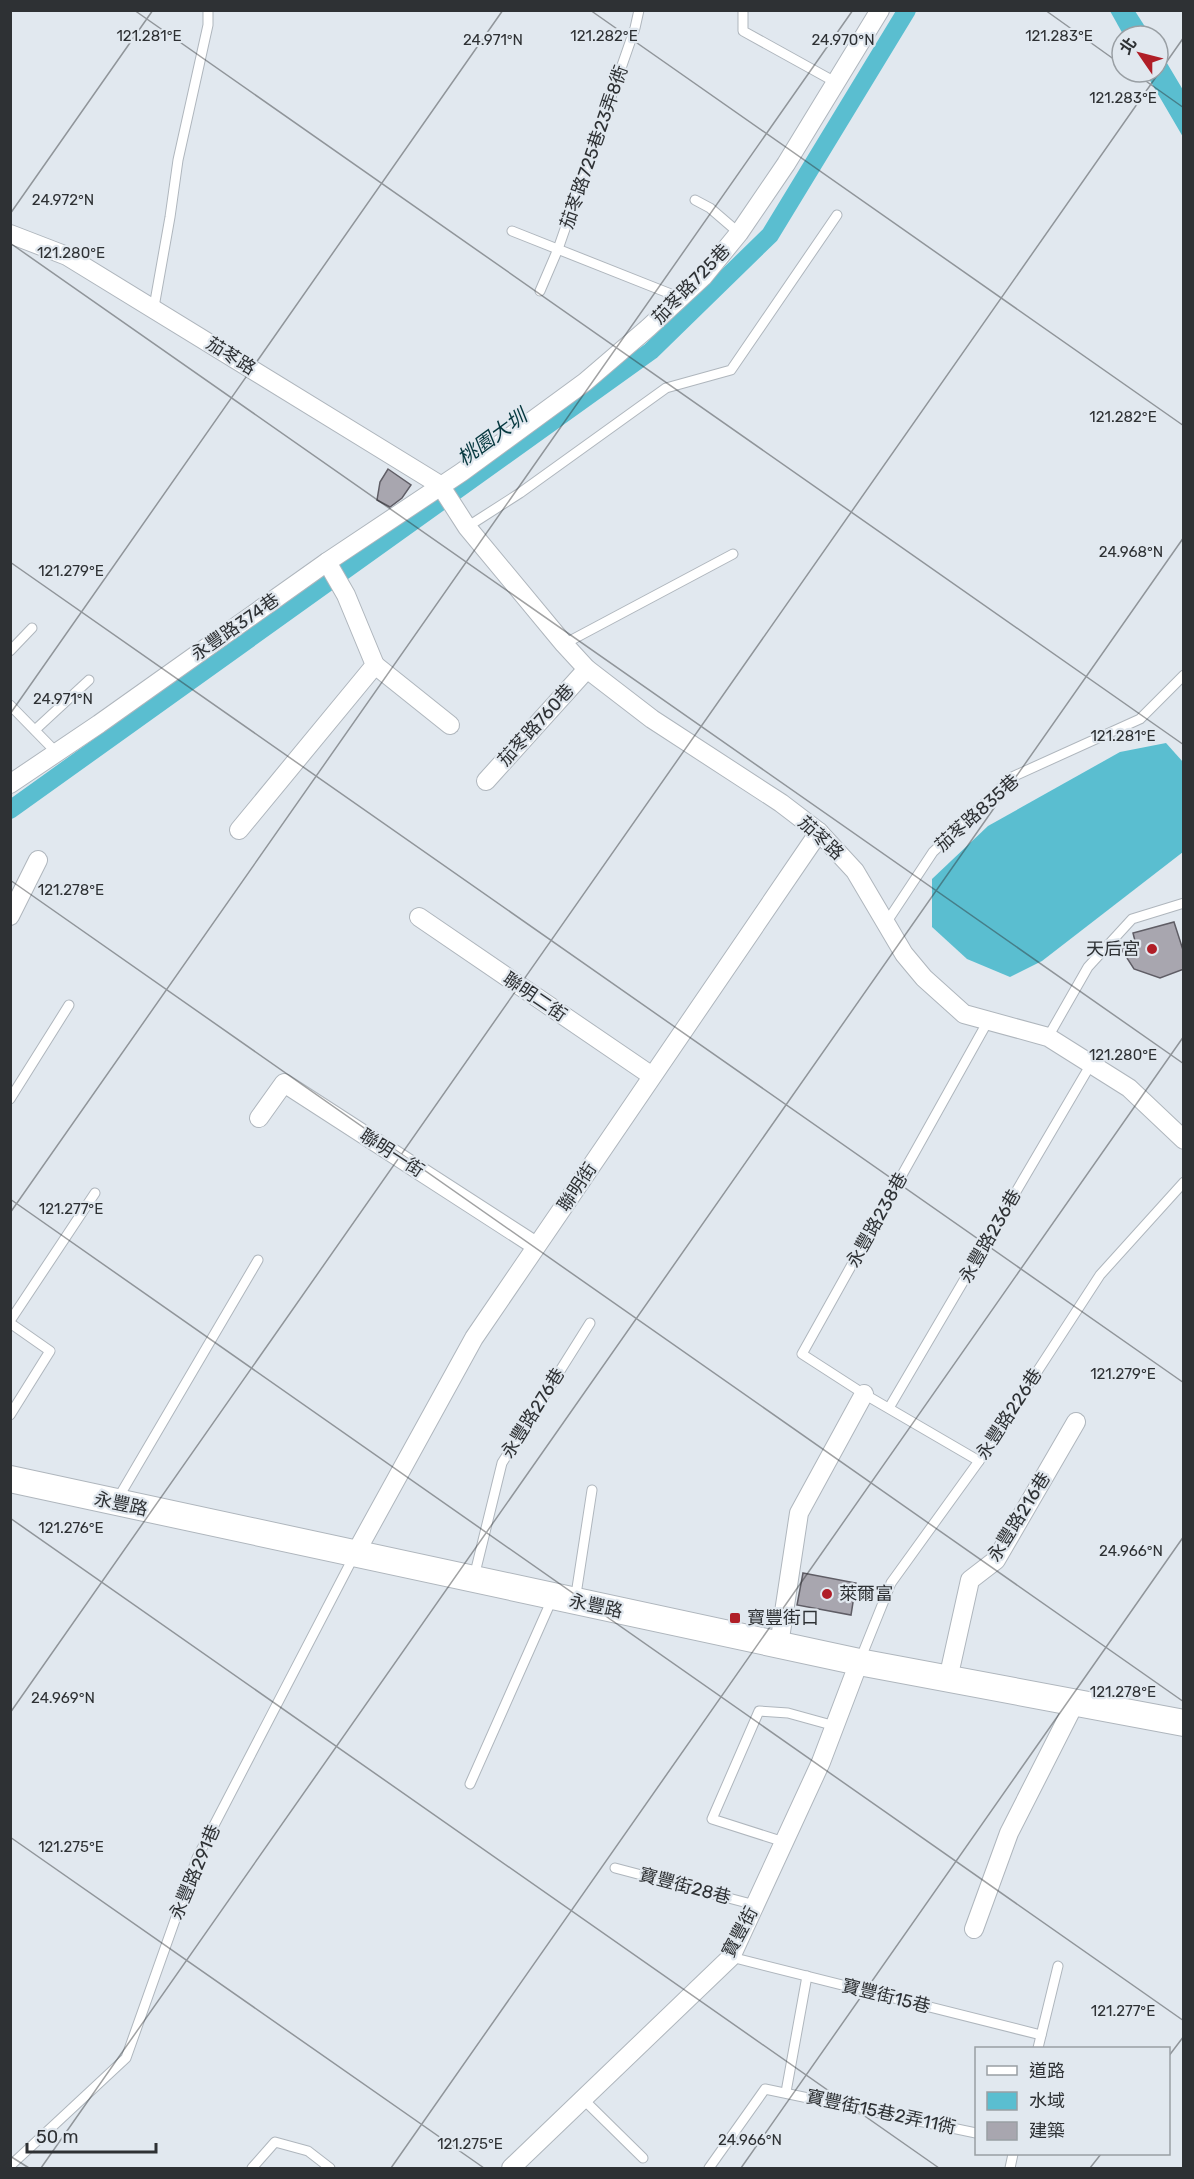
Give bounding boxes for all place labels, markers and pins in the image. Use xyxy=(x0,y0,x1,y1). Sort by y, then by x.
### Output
place label: 天后宮 xyxy=(1086,938,1140,960)
marker: 天后宮 xyxy=(1145,942,1159,956)
place label: 萊爾富 xyxy=(839,1583,893,1605)
marker: 萊爾富 xyxy=(820,1587,834,1601)
place label: 寶豐街口 xyxy=(747,1607,819,1629)
marker: 寶豐街口 xyxy=(728,1611,742,1625)

